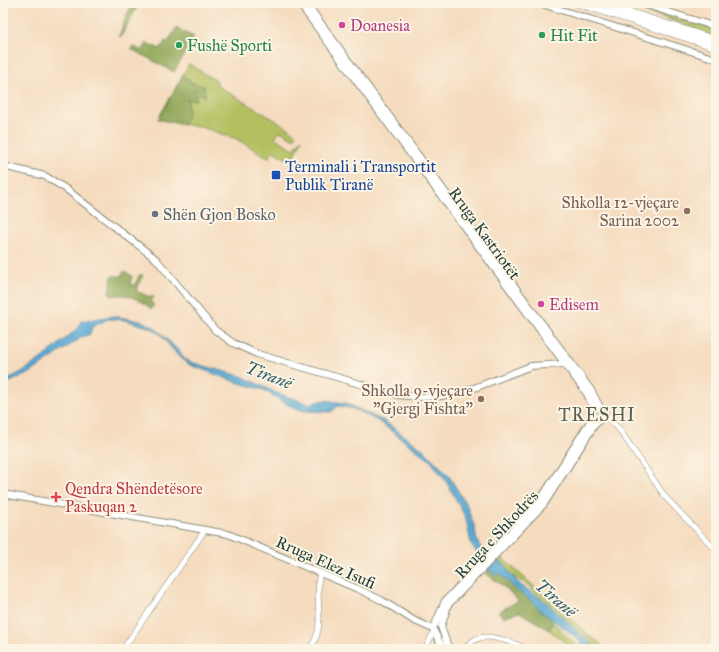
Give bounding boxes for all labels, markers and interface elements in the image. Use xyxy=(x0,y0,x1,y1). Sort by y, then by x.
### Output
place label: Doanesia xyxy=(350,16,410,35)
marker: Doanesia xyxy=(337,20,347,30)
place label: Hit Fit xyxy=(550,26,598,45)
marker: Hit Fit xyxy=(537,30,547,40)
place label: Fushë Sporti xyxy=(187,36,273,55)
marker: Fushë Sporti xyxy=(174,40,184,50)
place label: Terminali i Transportit Publik Tiranë xyxy=(285,157,437,194)
marker: Terminali i Transportit Publik Tiranë xyxy=(270,169,282,181)
street label: Rruga Kastriotët xyxy=(444,183,525,284)
place label: Shkolla 12-vjeçare Sarina 2002 xyxy=(562,193,679,230)
place label: Shën Gjon Bosko xyxy=(163,205,276,224)
marker: Shkolla 12-vjeçare Sarina 2002 xyxy=(682,206,692,216)
marker: Shën Gjon Bosko xyxy=(150,209,160,219)
place label: Edisem xyxy=(549,295,599,314)
marker: Edisem xyxy=(536,299,546,309)
water label: Tiranë xyxy=(243,357,296,394)
place label: Shkolla 9-vjeçare "Gjergj Fishta" xyxy=(361,381,473,419)
marker: Shkolla 9-vjeçare "Gjergj Fishta" xyxy=(476,394,486,404)
district label: TRESHI xyxy=(558,404,636,426)
place label: Qendra Shëndetësore Paskuqan 2 xyxy=(65,479,203,517)
street label: Rruga e Shkodrës xyxy=(451,486,543,583)
marker: Qendra Shëndetësore Paskuqan 2 xyxy=(50,491,62,503)
street label: Rruga Elez Isufi xyxy=(273,532,379,594)
water label: Tiranë xyxy=(531,575,582,623)

